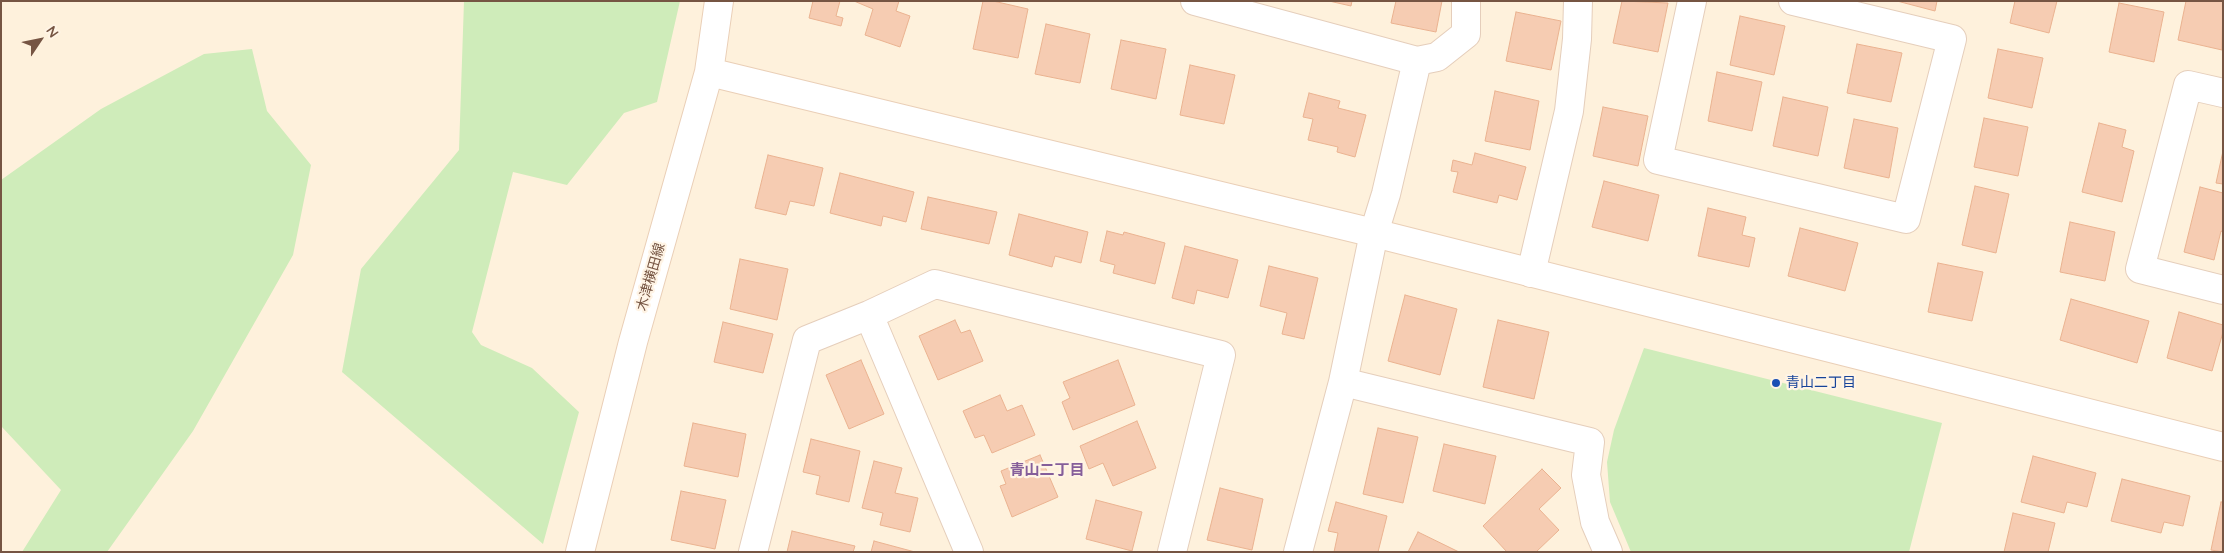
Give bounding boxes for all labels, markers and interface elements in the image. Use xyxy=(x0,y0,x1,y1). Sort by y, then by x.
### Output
north arrow xyxy=(15,15,65,65)
text: N xyxy=(42,22,63,41)
street label: 木津横田線 xyxy=(633,241,669,313)
place label: 青山二丁目 xyxy=(1786,375,1856,391)
marker: 青山二丁目 xyxy=(1770,377,1782,389)
district label: 青山二丁目 xyxy=(1010,461,1084,479)

